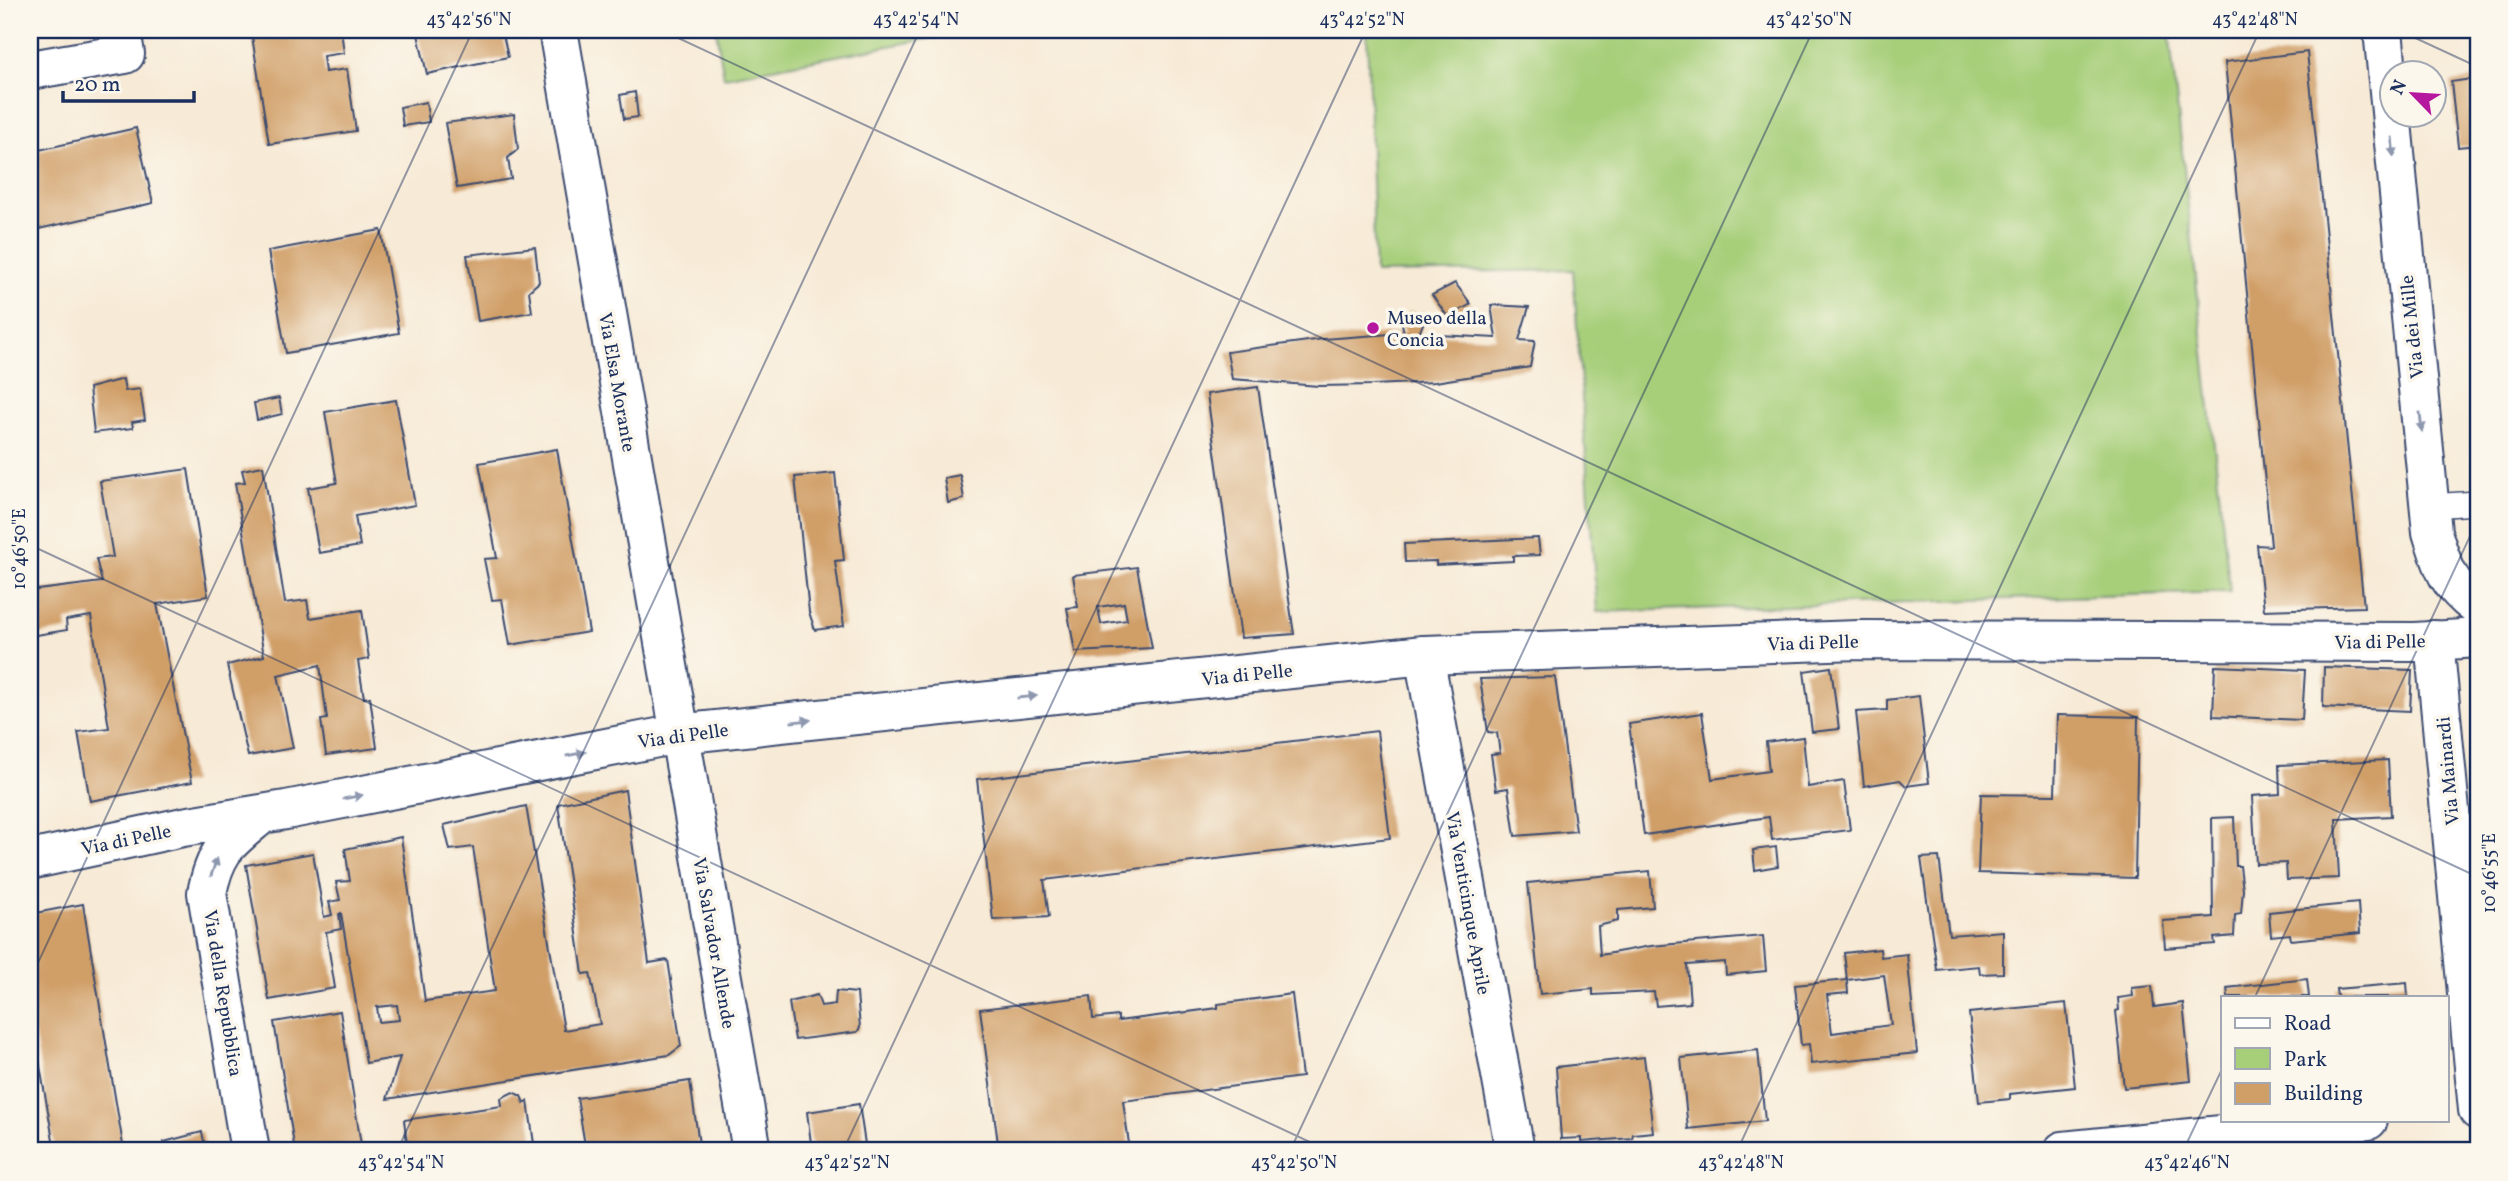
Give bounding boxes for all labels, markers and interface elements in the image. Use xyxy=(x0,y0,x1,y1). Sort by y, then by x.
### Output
text: 43°42'56"N xyxy=(426,8,512,33)
text: 43°42'54"N xyxy=(873,8,959,33)
text: 43°42'52"N xyxy=(1319,8,1405,33)
text: 43°42'50"N xyxy=(1766,8,1852,33)
text: 43°42'48"N xyxy=(2212,8,2298,33)
scale bar xyxy=(63,60,194,104)
north arrow xyxy=(2378,60,2448,130)
text: 20 m xyxy=(74,71,120,100)
text: N xyxy=(2385,76,2414,99)
one-way arrow xyxy=(2388,136,2399,158)
street label: Via dei Mille xyxy=(2395,274,2431,380)
place label: Museo della Concia xyxy=(1387,306,1487,354)
street label: Via Elsa Morante xyxy=(591,311,641,454)
marker: Museo della Concia xyxy=(1365,320,1381,336)
one-way arrow xyxy=(2415,411,2426,433)
text: 10°46'50"E xyxy=(8,508,33,590)
street label: Via di Pelle xyxy=(1767,629,1859,659)
street label: Via di Pelle xyxy=(2334,629,2426,657)
street label: Via di Pelle xyxy=(1200,658,1294,694)
one-way arrow xyxy=(1016,691,1038,702)
one-way arrow xyxy=(790,715,812,726)
street label: Via Mainardi xyxy=(2431,715,2467,826)
street label: Via di Pelle xyxy=(636,718,730,756)
one-way arrow xyxy=(565,748,587,759)
one-way arrow xyxy=(342,792,364,803)
street label: Via Venticinque Aprile xyxy=(1438,810,1496,997)
street label: Via di Pelle xyxy=(79,819,174,863)
text: 10°46'55"E xyxy=(2478,833,2503,913)
street label: Via Salvador Allende xyxy=(685,856,741,1031)
one-way arrow xyxy=(209,857,220,878)
street label: Via della Repubblica xyxy=(196,908,248,1079)
legend xyxy=(2221,996,2448,1122)
text: Road xyxy=(2284,1010,2331,1039)
text: Park xyxy=(2284,1046,2327,1075)
text: Building xyxy=(2284,1080,2363,1109)
text: 43°42'54"N xyxy=(358,1151,444,1176)
text: 43°42'52"N xyxy=(804,1151,890,1176)
text: 43°42'50"N xyxy=(1251,1151,1337,1176)
text: 43°42'48"N xyxy=(1698,1151,1784,1176)
text: 43°42'46"N xyxy=(2144,1151,2230,1176)

